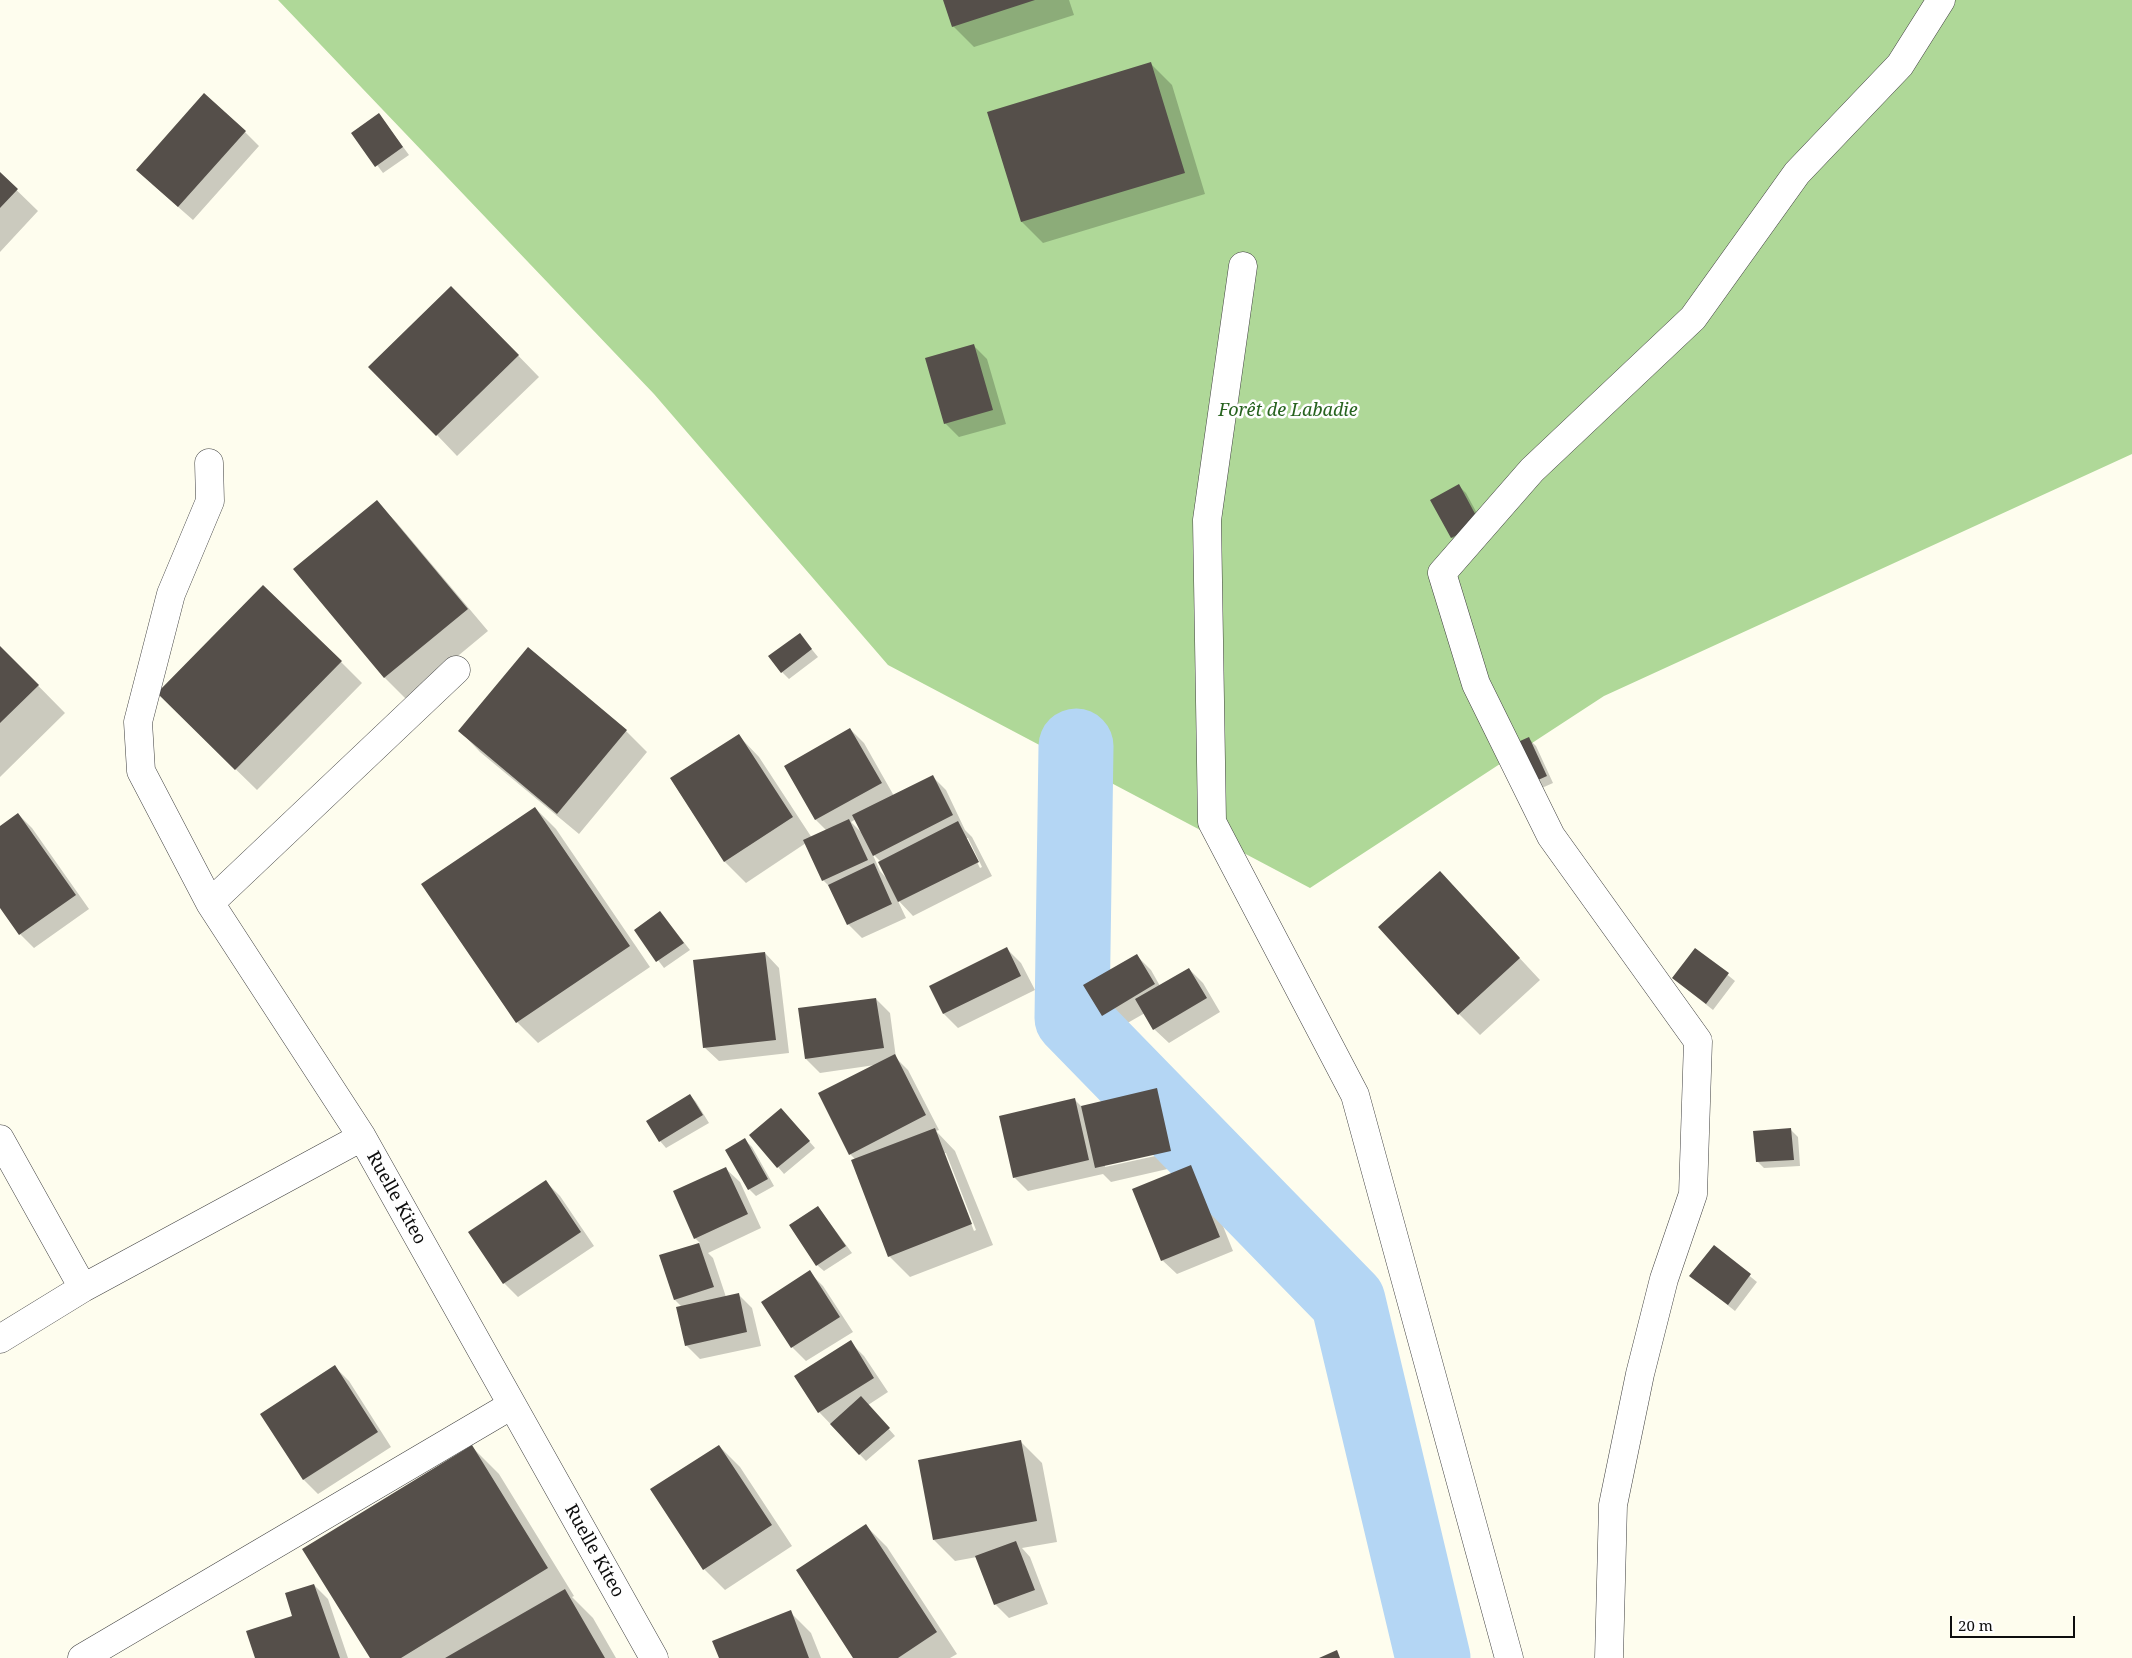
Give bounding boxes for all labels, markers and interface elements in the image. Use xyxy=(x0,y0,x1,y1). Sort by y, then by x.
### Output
park label: Forêt de Labadie xyxy=(1218,400,1358,422)
street label: Ruelle Kiteo xyxy=(362,1148,430,1248)
street label: Ruelle Kiteo xyxy=(560,1501,628,1601)
scale bar xyxy=(1952,1606,2077,1638)
text: 20 m xyxy=(1958,1615,1993,1635)

